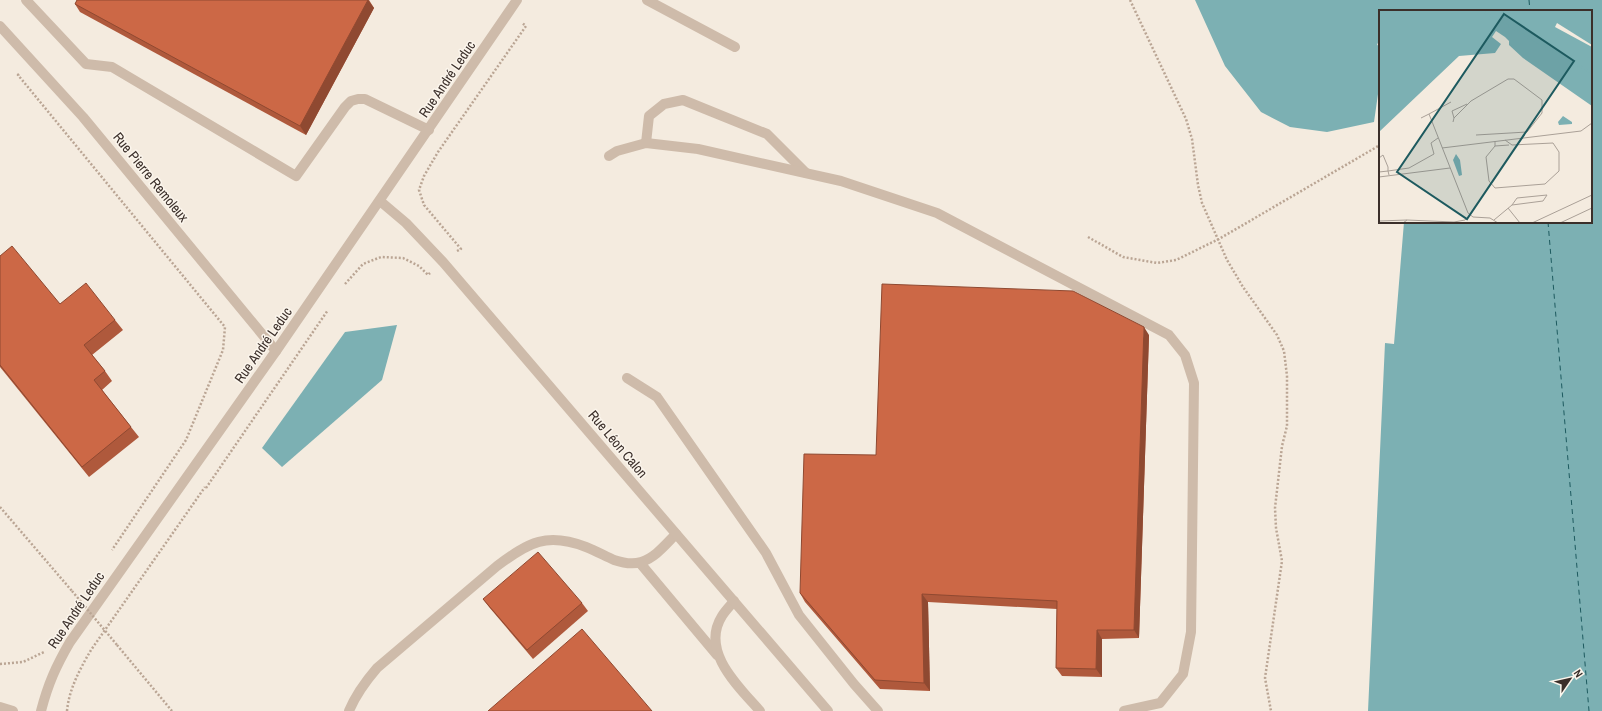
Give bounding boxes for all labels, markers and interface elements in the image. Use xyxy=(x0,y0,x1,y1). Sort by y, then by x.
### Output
inset map xyxy=(1379,10,1592,223)
street label: Rue André Leduc xyxy=(415,37,479,121)
street label: Rue Pierre Remoleux xyxy=(109,128,193,226)
street label: Rue André Leduc xyxy=(230,303,296,386)
street label: Rue Léon Calon xyxy=(584,406,652,482)
street label: Rue André Leduc xyxy=(44,568,108,652)
north arrow xyxy=(1550,659,1590,699)
text: N xyxy=(1571,667,1586,680)

